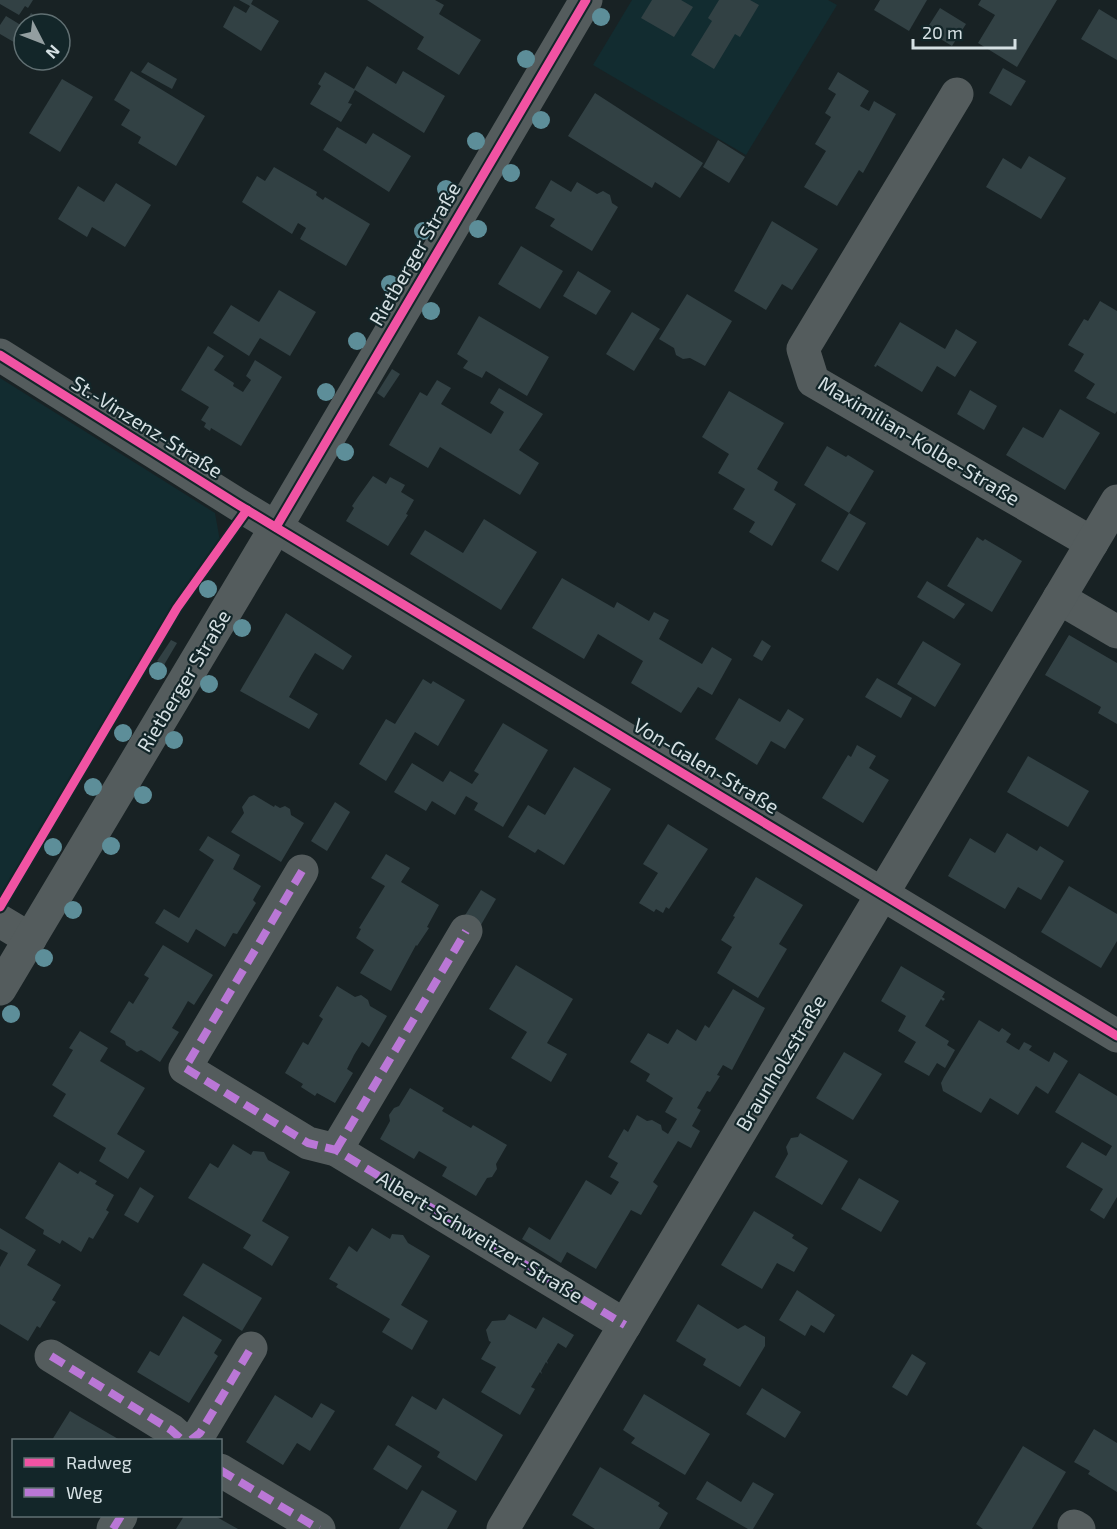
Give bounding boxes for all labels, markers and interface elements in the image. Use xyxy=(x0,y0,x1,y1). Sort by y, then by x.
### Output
north arrow xyxy=(12,12,72,72)
scale bar xyxy=(913,12,1015,50)
text: 20 m xyxy=(922,21,963,43)
text: N xyxy=(43,42,64,63)
street label: Rietberger Straße xyxy=(363,178,465,329)
street label: St.-Vinzenz-Straße xyxy=(68,370,228,482)
street label: Maximilian-Kolbe-Straße xyxy=(814,370,1025,510)
street label: Rietberger Straße xyxy=(131,605,235,756)
street label: Von-Galen-Straße xyxy=(629,712,784,818)
street label: Braunholzstraße xyxy=(730,990,830,1135)
street label: Albert-Schweitzer-Straße xyxy=(373,1165,588,1307)
legend xyxy=(12,1439,222,1517)
text: Radweg xyxy=(66,1451,132,1473)
text: Weg xyxy=(66,1481,102,1503)

